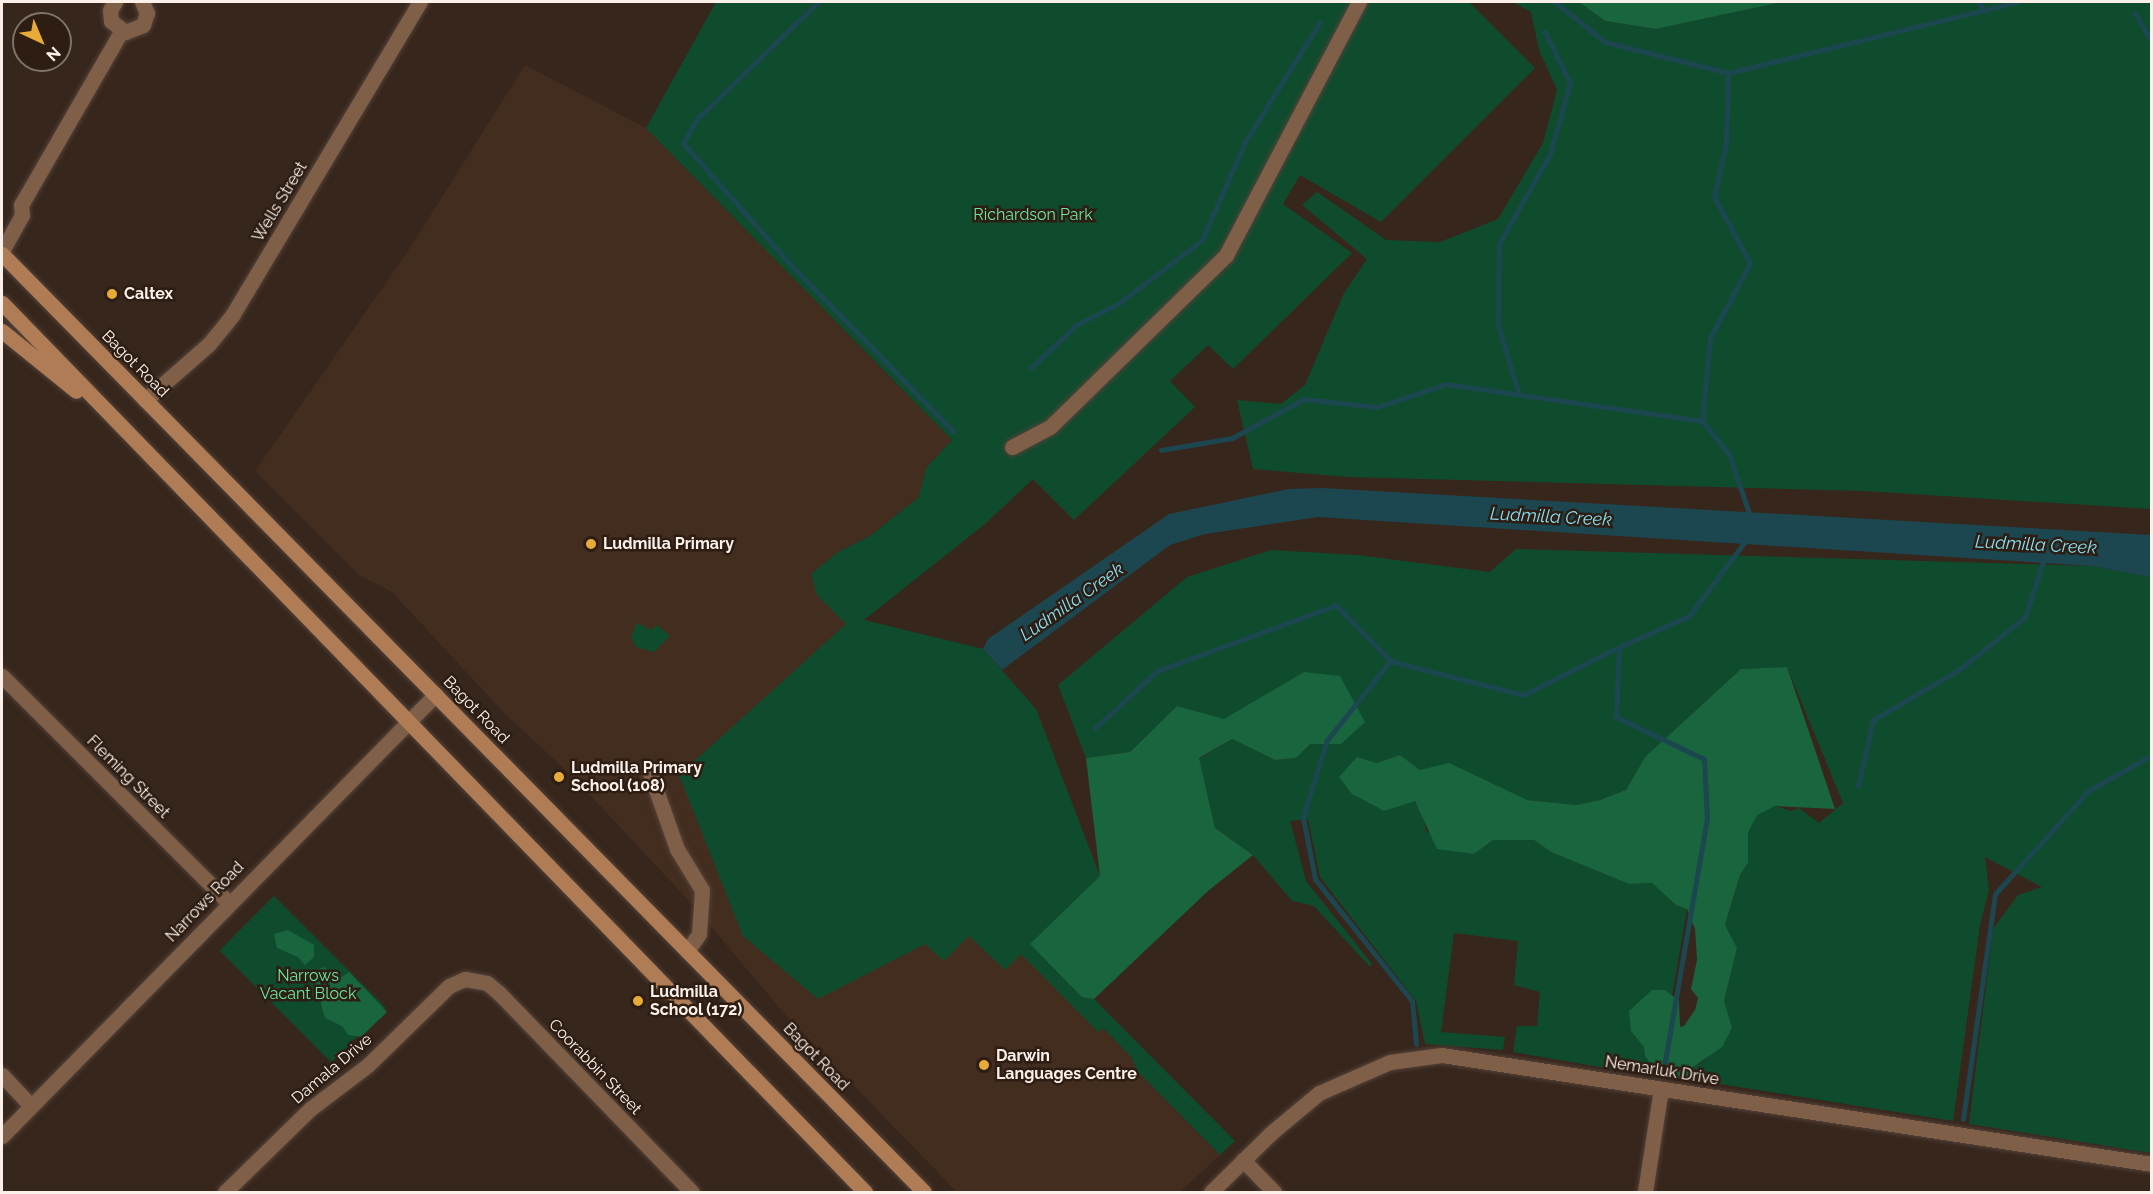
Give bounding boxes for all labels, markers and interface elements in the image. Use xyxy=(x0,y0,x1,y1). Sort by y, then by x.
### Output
north arrow xyxy=(12,12,72,72)
text: N xyxy=(42,43,64,65)
street label: Wells Street xyxy=(249,159,311,245)
park label: Richardson Park xyxy=(973,205,1093,225)
place label: Caltex xyxy=(124,284,173,304)
marker: Caltex xyxy=(105,287,119,301)
street label: Bagot Road xyxy=(98,327,172,401)
water label: Ludmilla Creek xyxy=(1490,503,1612,531)
water label: Ludmilla Creek xyxy=(1975,531,2097,559)
place label: Ludmilla Primary xyxy=(603,534,734,554)
marker: Ludmilla Primary xyxy=(584,537,598,551)
water label: Ludmilla Creek xyxy=(1016,558,1128,646)
street label: Bagot Road xyxy=(439,672,513,748)
street label: Fleming Street xyxy=(83,732,173,822)
place label: Ludmilla Primary School (108) xyxy=(571,758,702,796)
marker: Ludmilla Primary School (108) xyxy=(552,770,566,784)
street label: Narrows Road xyxy=(162,858,248,946)
park label: Narrows Vacant Block xyxy=(260,966,356,1004)
place label: Ludmilla School (172) xyxy=(650,982,743,1020)
marker: Ludmilla School (172) xyxy=(631,994,645,1008)
street label: Coorabbin Street xyxy=(545,1015,645,1119)
street label: Bagot Road xyxy=(779,1019,853,1095)
street label: Damala Drive xyxy=(288,1030,376,1108)
place label: Darwin Languages Centre xyxy=(996,1046,1137,1084)
street label: Nemarluk Drive xyxy=(1604,1053,1720,1089)
marker: Darwin Languages Centre xyxy=(977,1058,991,1072)

